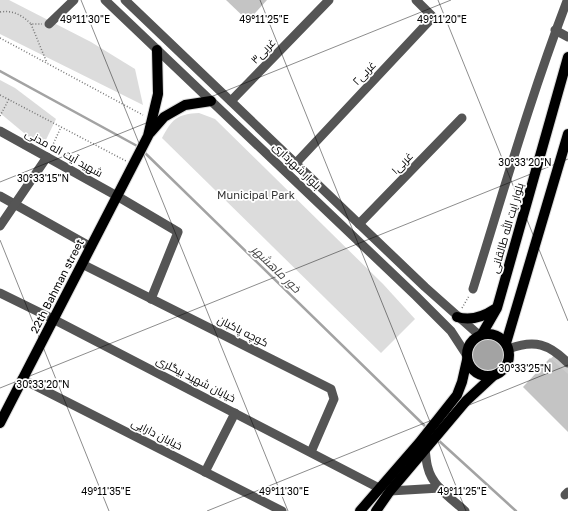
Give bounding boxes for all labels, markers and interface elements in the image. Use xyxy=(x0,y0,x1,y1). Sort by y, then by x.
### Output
text: 49°11'30"E xyxy=(60,13,110,25)
text: 49°11'25"E xyxy=(239,13,289,25)
text: 49°11'20"E xyxy=(417,13,467,25)
street label: ۳غربی xyxy=(248,35,278,67)
street label: ۲غربی xyxy=(349,58,379,88)
street label: شهید آیت اله مدنی xyxy=(23,126,105,180)
street label: بلوار شهرداری xyxy=(270,139,324,193)
street label: ۱غربی xyxy=(388,149,416,177)
text: 30°33'20"N xyxy=(498,156,552,168)
text: 30°33'15"N xyxy=(17,172,69,184)
street label: بلوار ایت الله طالقانی xyxy=(486,181,527,275)
park label: Municipal Park xyxy=(217,188,295,201)
street label: 22th Bahman street xyxy=(27,236,86,335)
water label: خور ماهشهر xyxy=(247,240,305,297)
street label: کوچه پاکبان xyxy=(215,312,271,350)
street label: خیابان شهید بیگلری xyxy=(154,353,238,405)
text: 30°33'25"N xyxy=(499,362,551,374)
text: 30°33'20"N xyxy=(16,378,70,390)
street label: خیابان دارایی xyxy=(129,415,185,453)
text: 49°11'35"E xyxy=(81,485,131,497)
text: 49°11'30"E xyxy=(259,485,309,497)
text: 49°11'25"E xyxy=(437,485,487,497)

